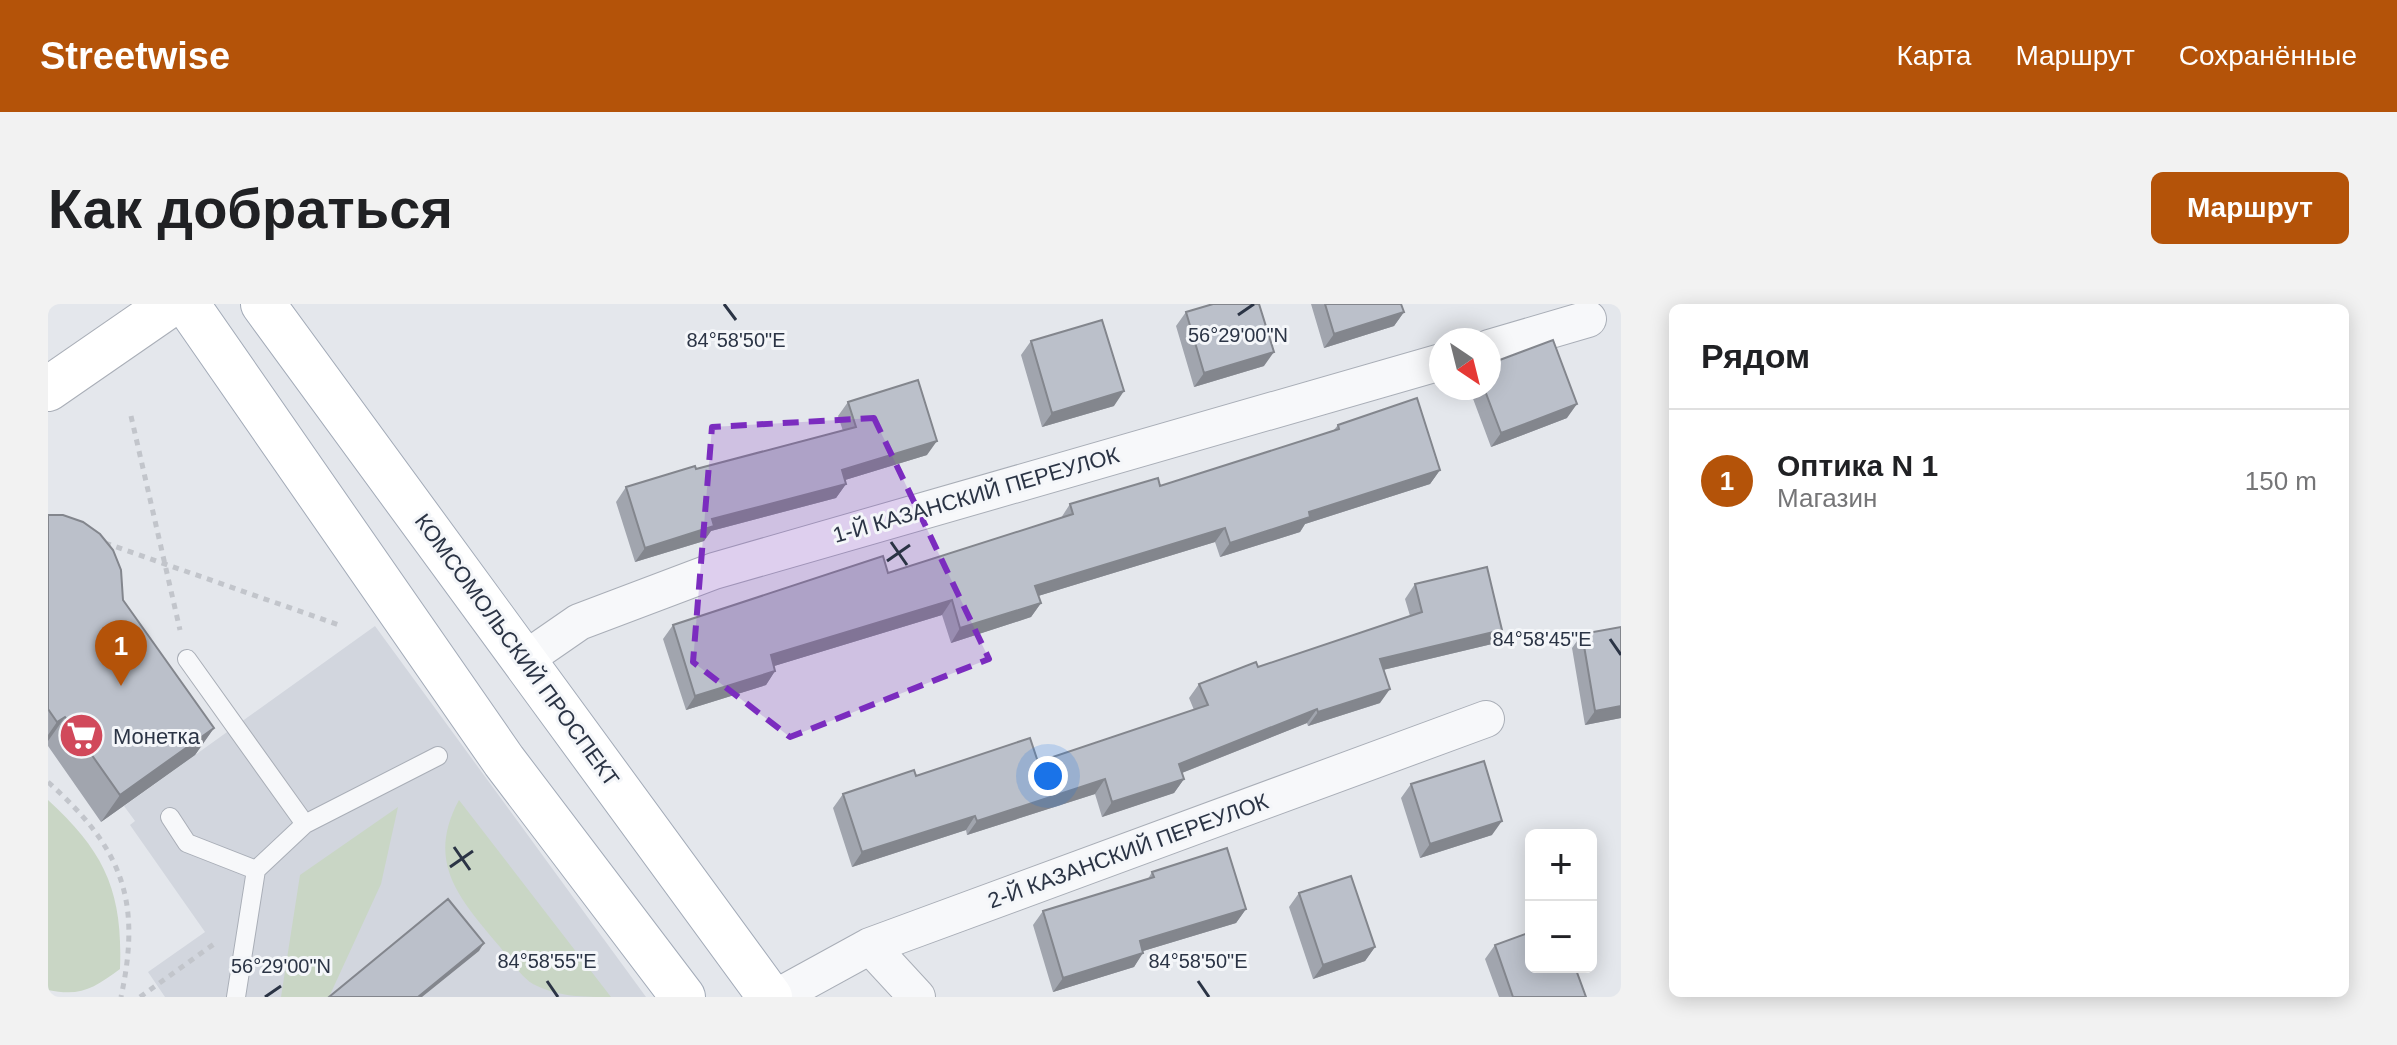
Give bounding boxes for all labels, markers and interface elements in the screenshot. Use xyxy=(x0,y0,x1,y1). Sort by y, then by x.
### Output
text: Streetwise xyxy=(40,35,230,77)
text: Карта xyxy=(1896,40,1971,71)
text: Маршрут xyxy=(2015,40,2135,71)
text: Сохранённые xyxy=(2179,40,2357,71)
button: Маршрут xyxy=(2151,172,2349,244)
text: Как добраться xyxy=(48,177,453,240)
text: 56°29'00"N xyxy=(1188,324,1288,346)
north arrow xyxy=(1429,328,1501,400)
text: 84°58'50"E xyxy=(687,329,786,351)
text: Рядом xyxy=(1701,337,1810,375)
street label: 1-Й КАЗАНСКИЙ ПЕРЕУЛОК xyxy=(830,442,1122,548)
text: Оптика N 1 xyxy=(1777,449,1938,482)
text: 1 xyxy=(1720,466,1734,496)
text: 150 m xyxy=(2245,466,2317,496)
text: Магазин xyxy=(1777,483,1877,513)
street label: КОМСОМОЛЬСКИЙ ПРОСПЕКТ xyxy=(410,509,624,791)
pin: 1 xyxy=(95,620,147,686)
text: 84°58'45"E xyxy=(1493,628,1592,650)
supermarket icon: Монетка xyxy=(58,712,106,760)
place label: Монетка xyxy=(113,724,201,749)
your location xyxy=(1028,756,1068,796)
street label: 2-Й КАЗАНСКИЙ ПЕРЕУЛОК xyxy=(984,788,1272,913)
map controls xyxy=(1525,829,1597,973)
button: + xyxy=(1525,829,1597,901)
button: − xyxy=(1525,901,1597,973)
text: 84°58'55"E xyxy=(498,950,597,972)
text: 84°58'50"E xyxy=(1149,950,1248,972)
text: 56°29'00"N xyxy=(231,955,331,977)

